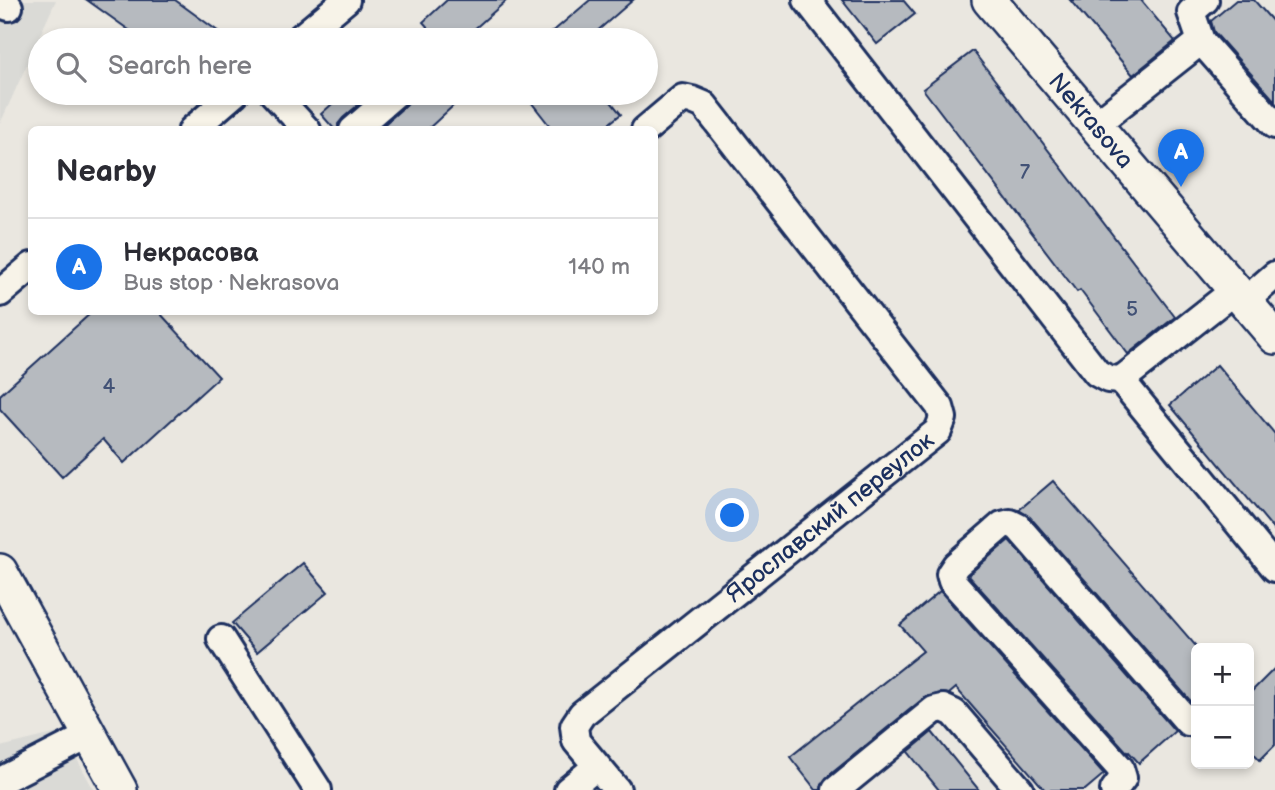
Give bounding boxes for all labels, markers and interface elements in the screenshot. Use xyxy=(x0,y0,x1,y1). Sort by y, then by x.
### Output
search box xyxy=(28,28,658,105)
icon: search xyxy=(52,48,90,86)
text: Search here xyxy=(108,51,252,82)
street label: Nekrasova xyxy=(1042,67,1139,174)
pin: A xyxy=(1158,129,1204,187)
text: Nearby xyxy=(56,154,156,190)
house number: 7 xyxy=(1020,160,1031,185)
text: Некрасова xyxy=(123,238,258,269)
text: A xyxy=(72,253,86,281)
text: 140 m xyxy=(568,253,630,281)
text: Bus stop · Nekrasova xyxy=(123,269,340,297)
house number: 5 xyxy=(1126,297,1138,322)
house number: 4 xyxy=(103,374,116,399)
street label: Ярославский переулок xyxy=(720,426,940,609)
your location xyxy=(715,498,749,532)
map controls xyxy=(1191,643,1254,769)
button: + xyxy=(1191,643,1254,706)
button: − xyxy=(1191,706,1254,769)

